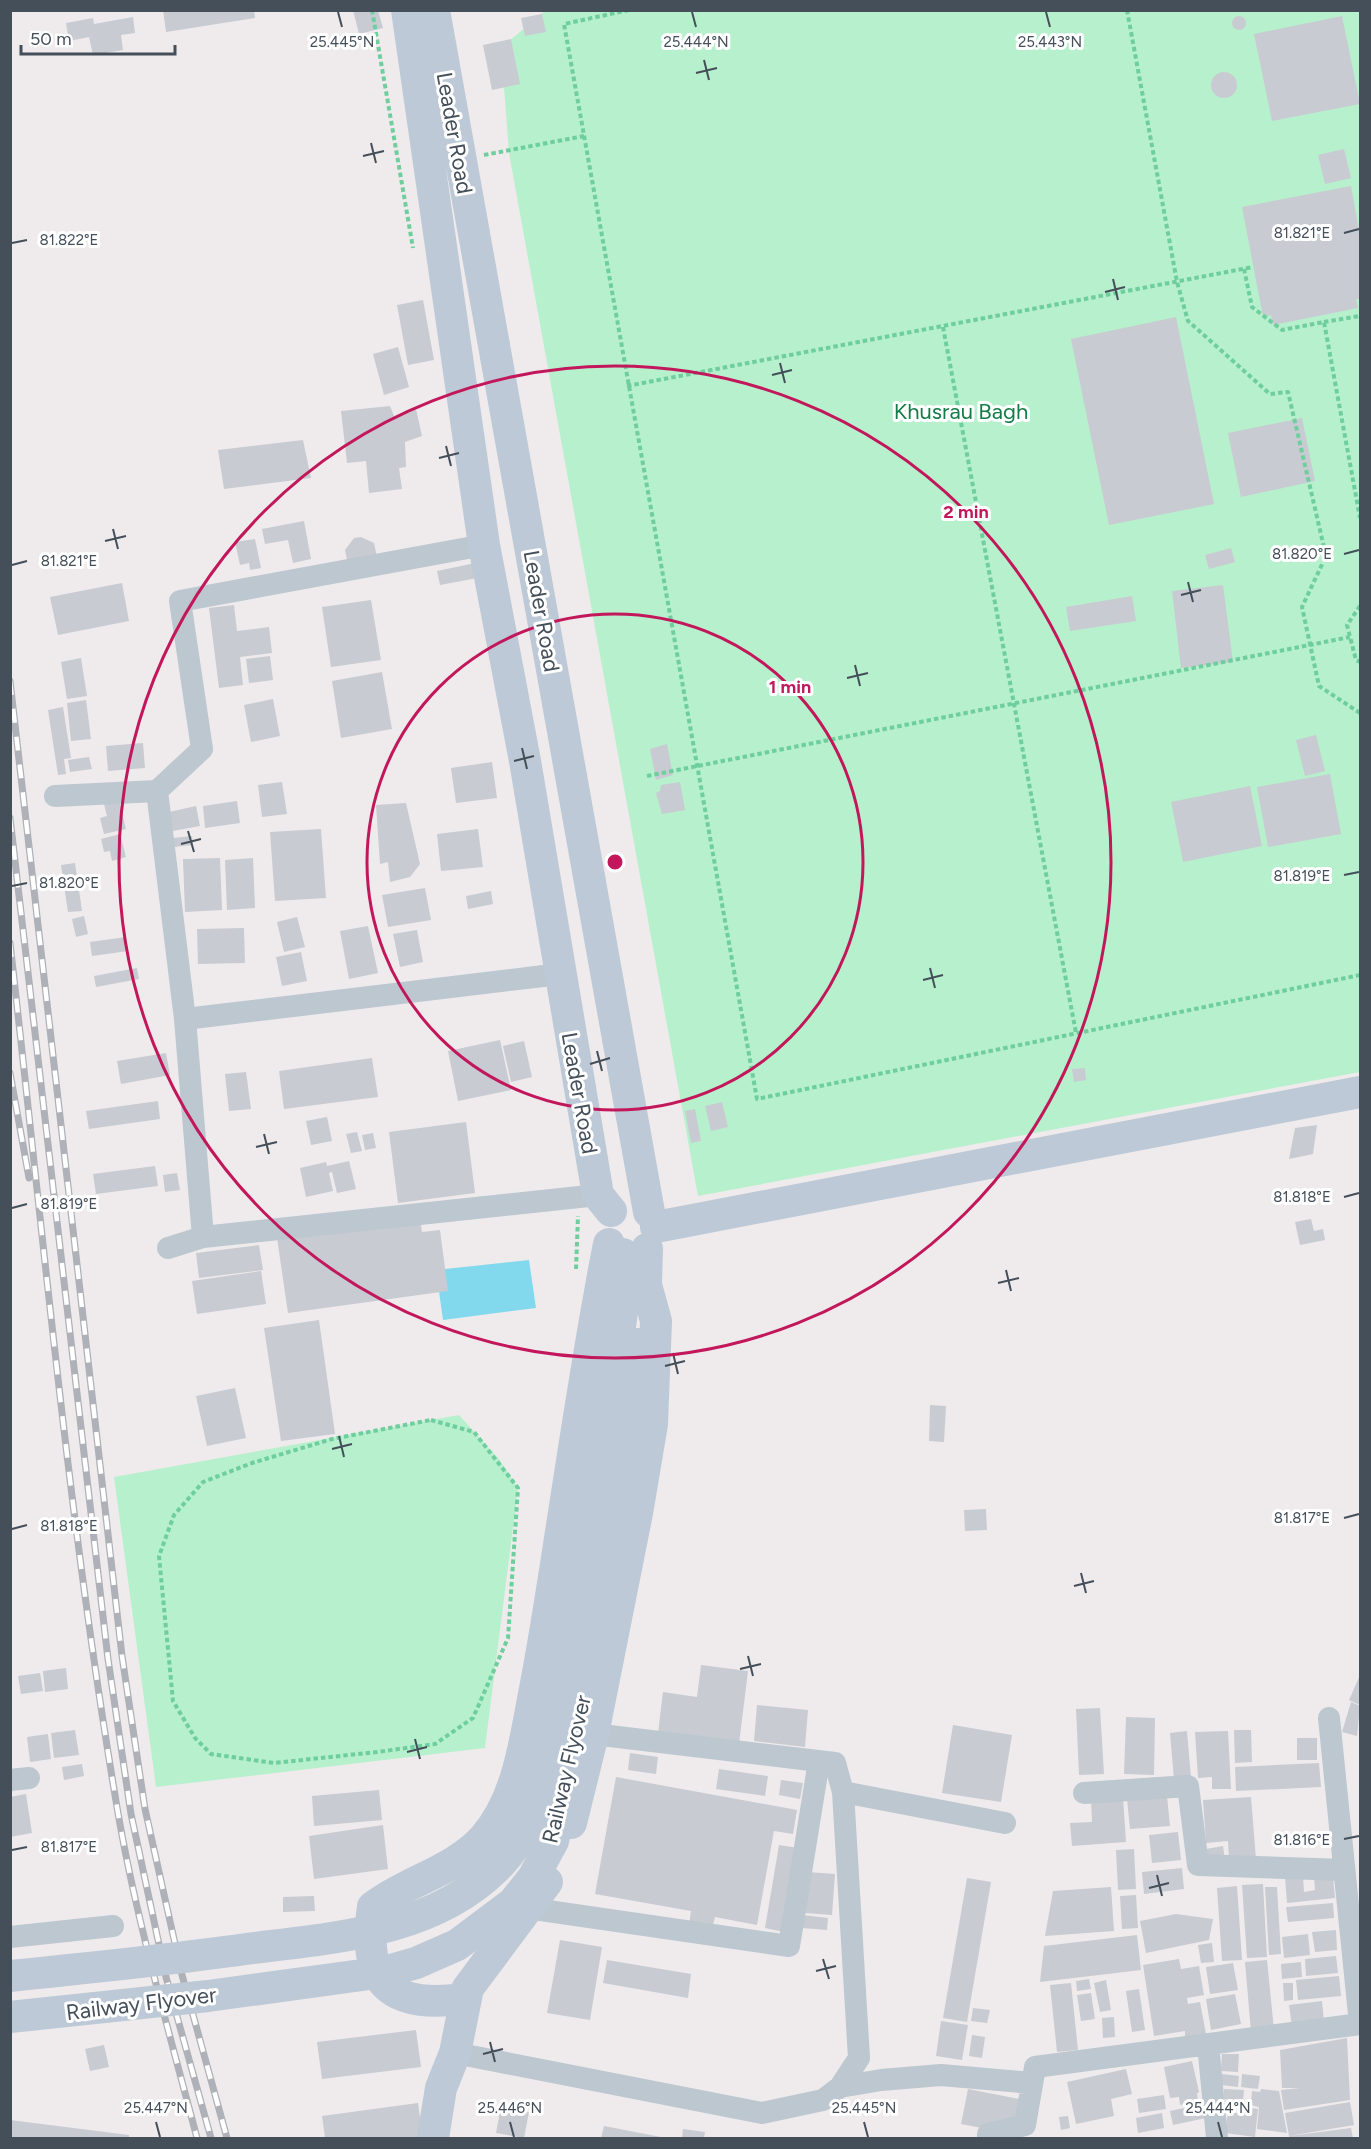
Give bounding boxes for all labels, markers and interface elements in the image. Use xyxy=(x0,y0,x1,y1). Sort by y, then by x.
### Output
scale bar xyxy=(21,18,176,56)
text: 50 m xyxy=(30,28,72,50)
text: 25.445°N xyxy=(310,33,374,51)
text: 25.444°N xyxy=(663,33,729,51)
text: 25.443°N xyxy=(1018,33,1082,51)
street label: Leader Road xyxy=(431,70,478,196)
text: 81.821°E xyxy=(1274,224,1330,242)
text: 81.822°E xyxy=(40,231,98,249)
park label: Khusrau Bagh xyxy=(894,398,1028,425)
text: 2 min xyxy=(943,501,989,523)
text: 81.820°E xyxy=(1272,545,1332,563)
street label: Leader Road xyxy=(518,548,565,674)
text: 81.821°E xyxy=(41,552,97,570)
text: 1 min xyxy=(769,676,811,698)
centre of rings xyxy=(605,852,625,872)
text: 81.819°E xyxy=(1274,867,1330,885)
text: 81.820°E xyxy=(39,874,99,892)
street label: Leader Road xyxy=(556,1030,603,1156)
text: 81.818°E xyxy=(1273,1188,1331,1206)
text: 81.819°E xyxy=(41,1195,97,1213)
text: 81.817°E xyxy=(1274,1509,1330,1527)
text: 81.818°E xyxy=(40,1517,98,1535)
street label: Railway Flyover xyxy=(536,1692,597,1846)
text: 81.816°E xyxy=(1274,1831,1330,1849)
text: 81.817°E xyxy=(41,1838,97,1856)
street label: Railway Flyover xyxy=(64,1981,218,2026)
text: 25.447°N xyxy=(124,2099,188,2117)
text: 25.446°N xyxy=(478,2099,542,2117)
text: 25.445°N xyxy=(832,2099,896,2117)
text: 25.444°N xyxy=(1185,2099,1251,2117)

